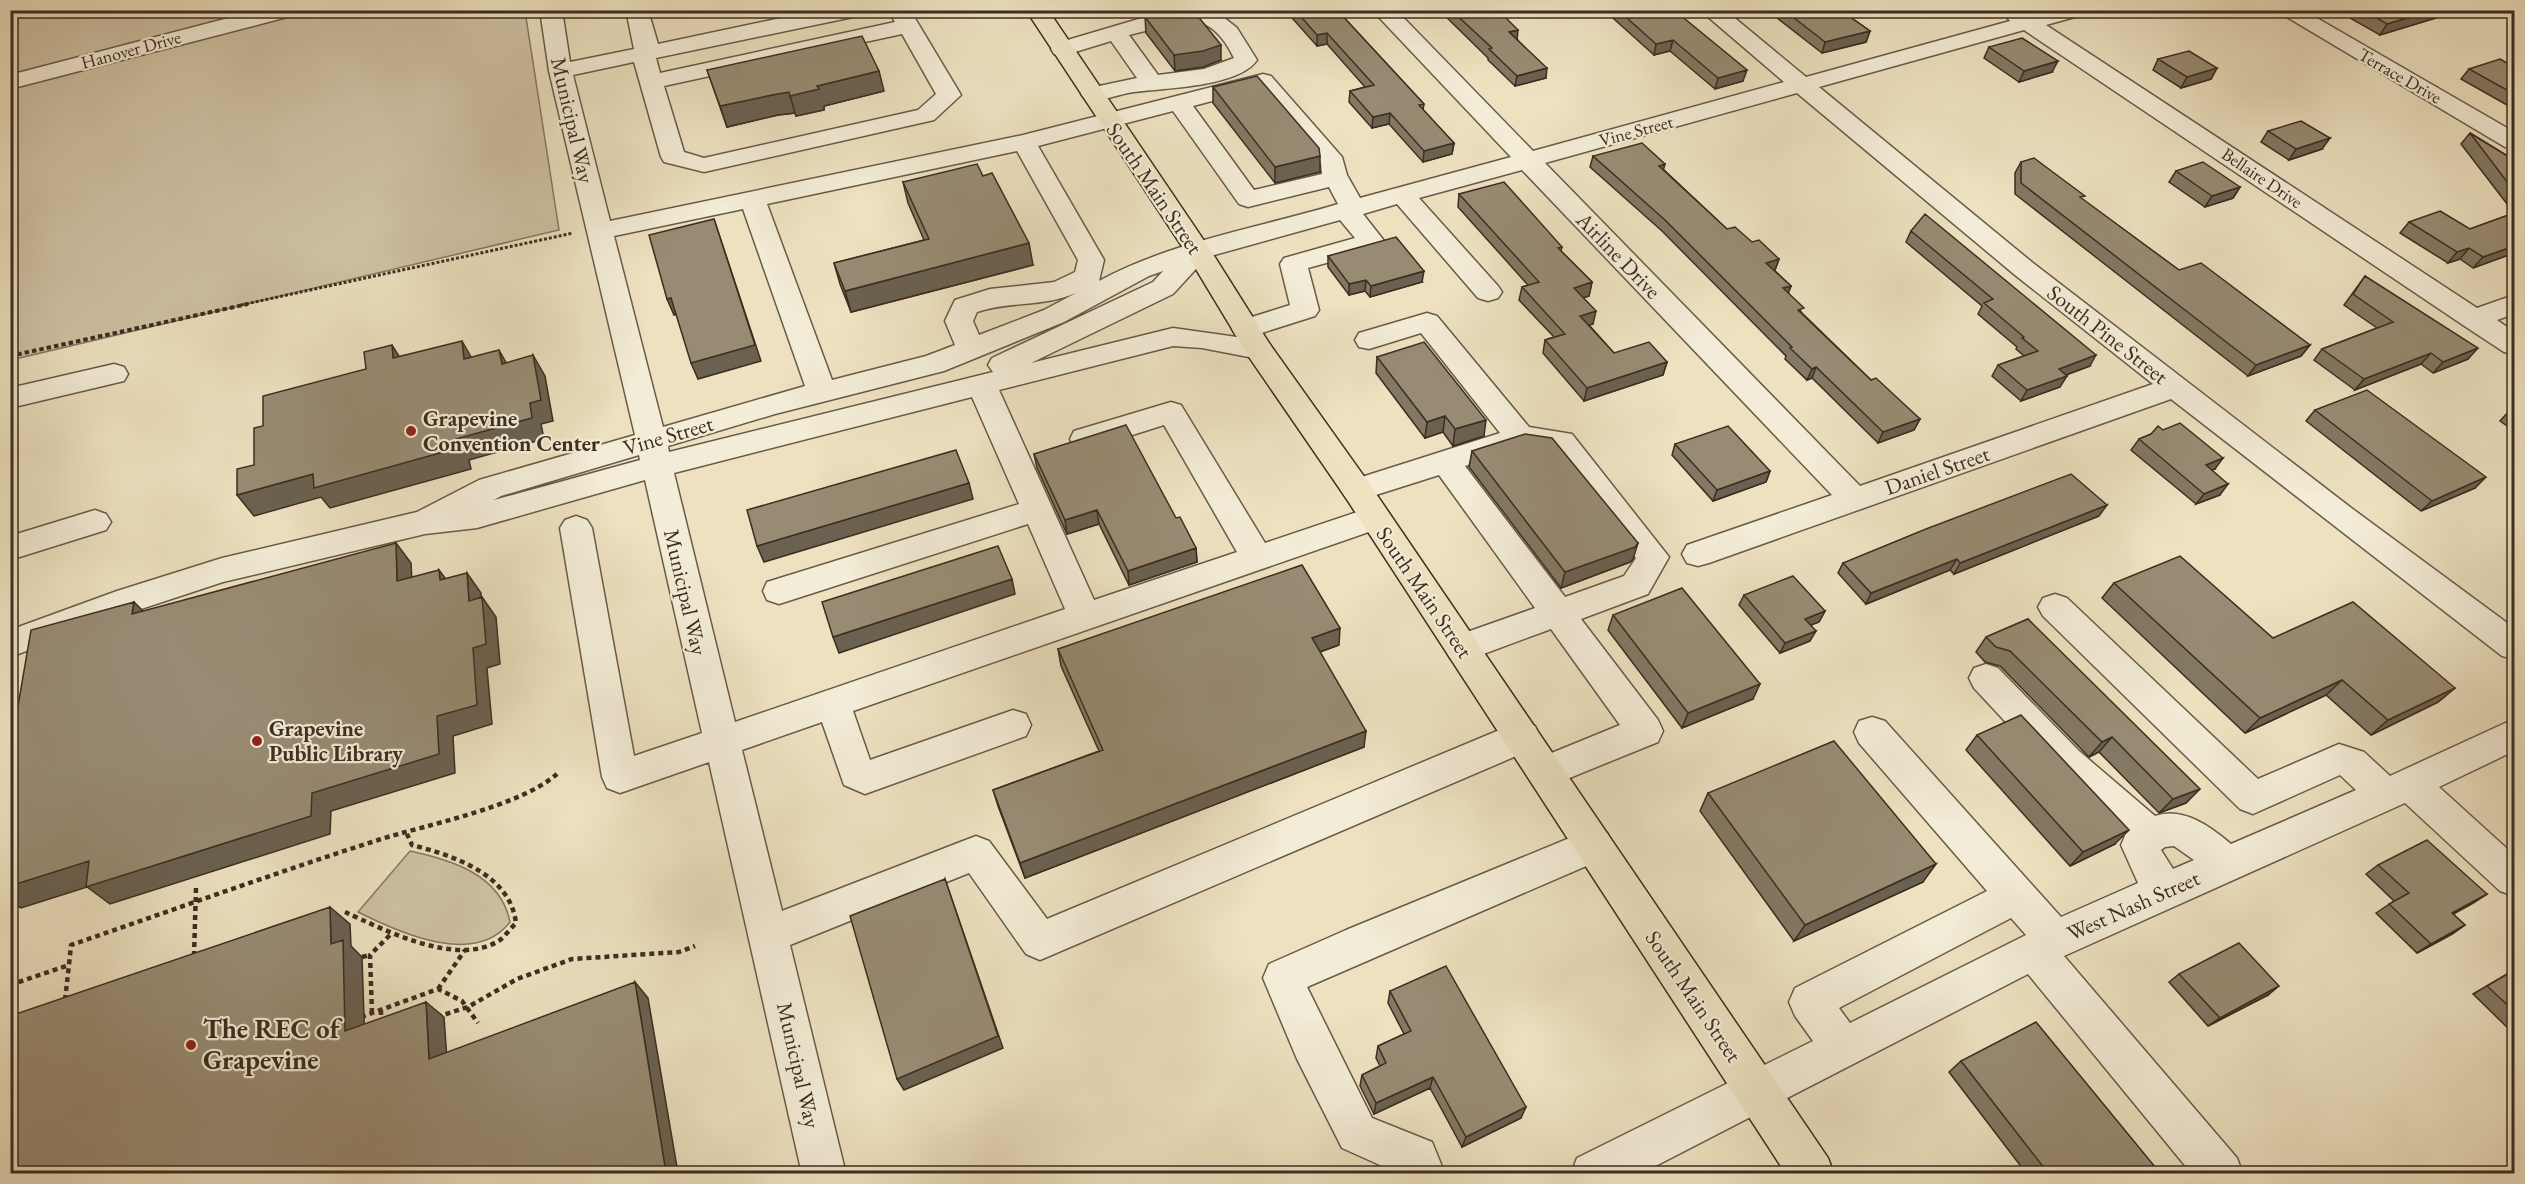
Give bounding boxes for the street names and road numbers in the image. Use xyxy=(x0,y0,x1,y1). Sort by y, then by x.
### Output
street label: Hanover Drive xyxy=(78,25,183,74)
street label: Terrace Drive xyxy=(2354,42,2446,109)
street label: Municipal Way xyxy=(544,54,601,186)
street label: Vine Street xyxy=(1596,110,1676,151)
street label: South Main Street xyxy=(1100,117,1210,260)
street label: Bellaire Drive xyxy=(2217,142,2307,213)
street label: Airline Drive xyxy=(1569,205,1668,305)
street label: South Pine Street xyxy=(2041,278,2174,391)
street label: Vine Street xyxy=(620,409,717,462)
street label: Daniel Street xyxy=(1881,439,1993,502)
street label: South Main Street xyxy=(1370,521,1480,664)
street label: Municipal Way xyxy=(657,526,714,658)
street label: West Nash Street xyxy=(2062,863,2204,948)
street label: South Main Street xyxy=(1639,925,1749,1068)
street label: Municipal Way xyxy=(770,999,827,1131)

